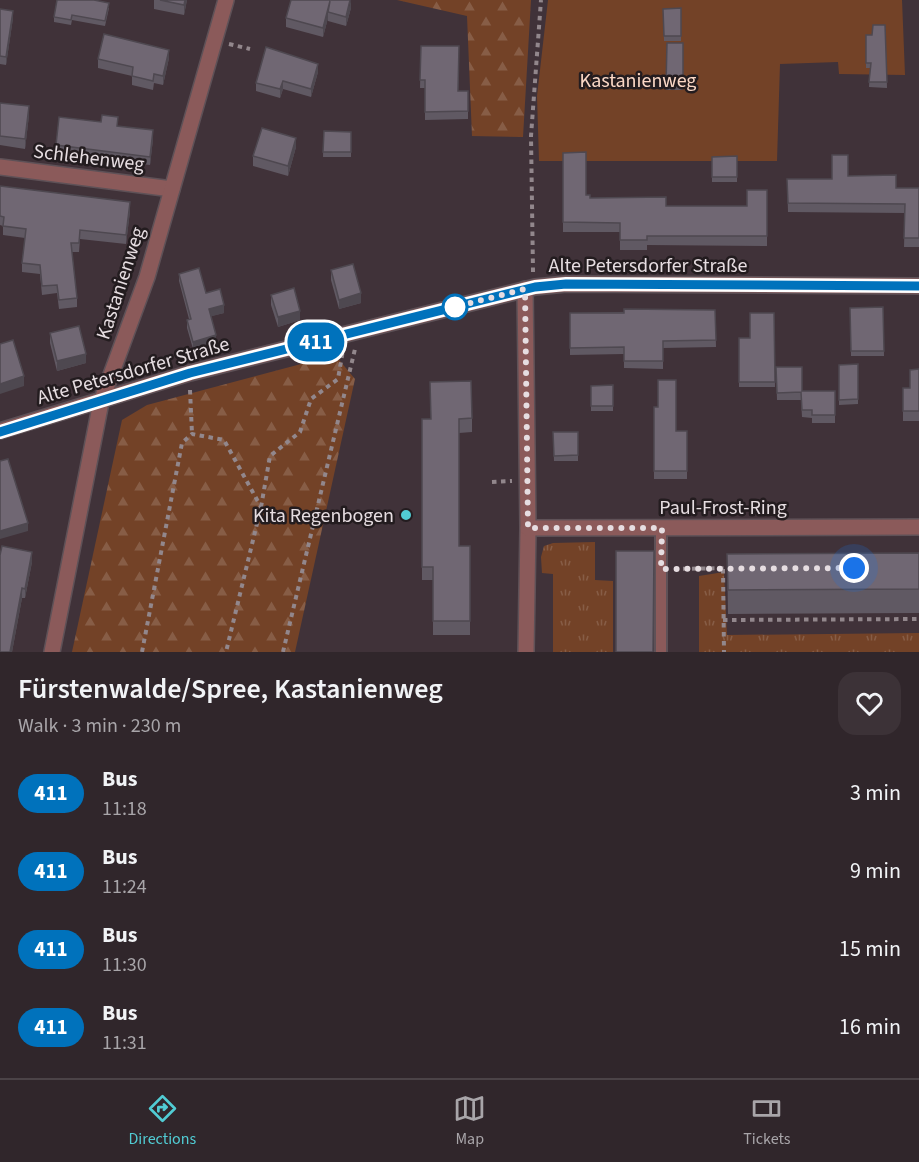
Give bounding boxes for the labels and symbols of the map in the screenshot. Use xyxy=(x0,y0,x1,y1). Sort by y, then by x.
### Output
park label: Kastanienweg xyxy=(580,67,696,95)
street label: Schlehenweg xyxy=(32,137,146,179)
street label: Kastanienweg xyxy=(90,223,152,343)
street label: Alte Petersdorfer Straße xyxy=(549,252,748,280)
unlabelled marker xyxy=(442,294,468,320)
line badge: 411 xyxy=(282,322,350,362)
street label: Alte Petersdorfer Straße xyxy=(34,330,233,412)
street label: Paul-Frost-Ring xyxy=(659,494,787,522)
place label: Kita Regenbogen xyxy=(253,502,394,530)
marker: Kita Regenbogen xyxy=(399,508,413,522)
your location xyxy=(839,553,869,583)

